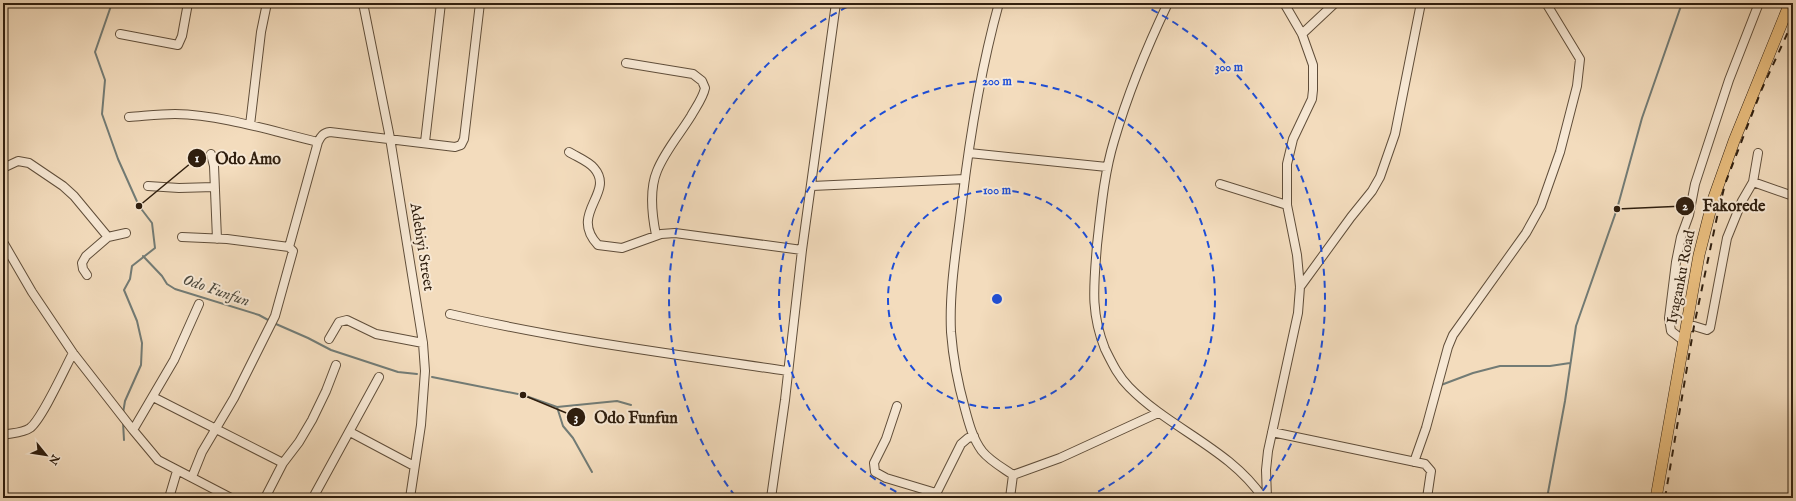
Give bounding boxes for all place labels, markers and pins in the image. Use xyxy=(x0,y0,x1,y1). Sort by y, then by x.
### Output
callout: Odo Amo xyxy=(187,144,289,172)
callout: Fakorede xyxy=(1675,192,1774,220)
centre of rings xyxy=(990,292,1004,306)
callout: Odo Funfun xyxy=(566,403,685,431)

